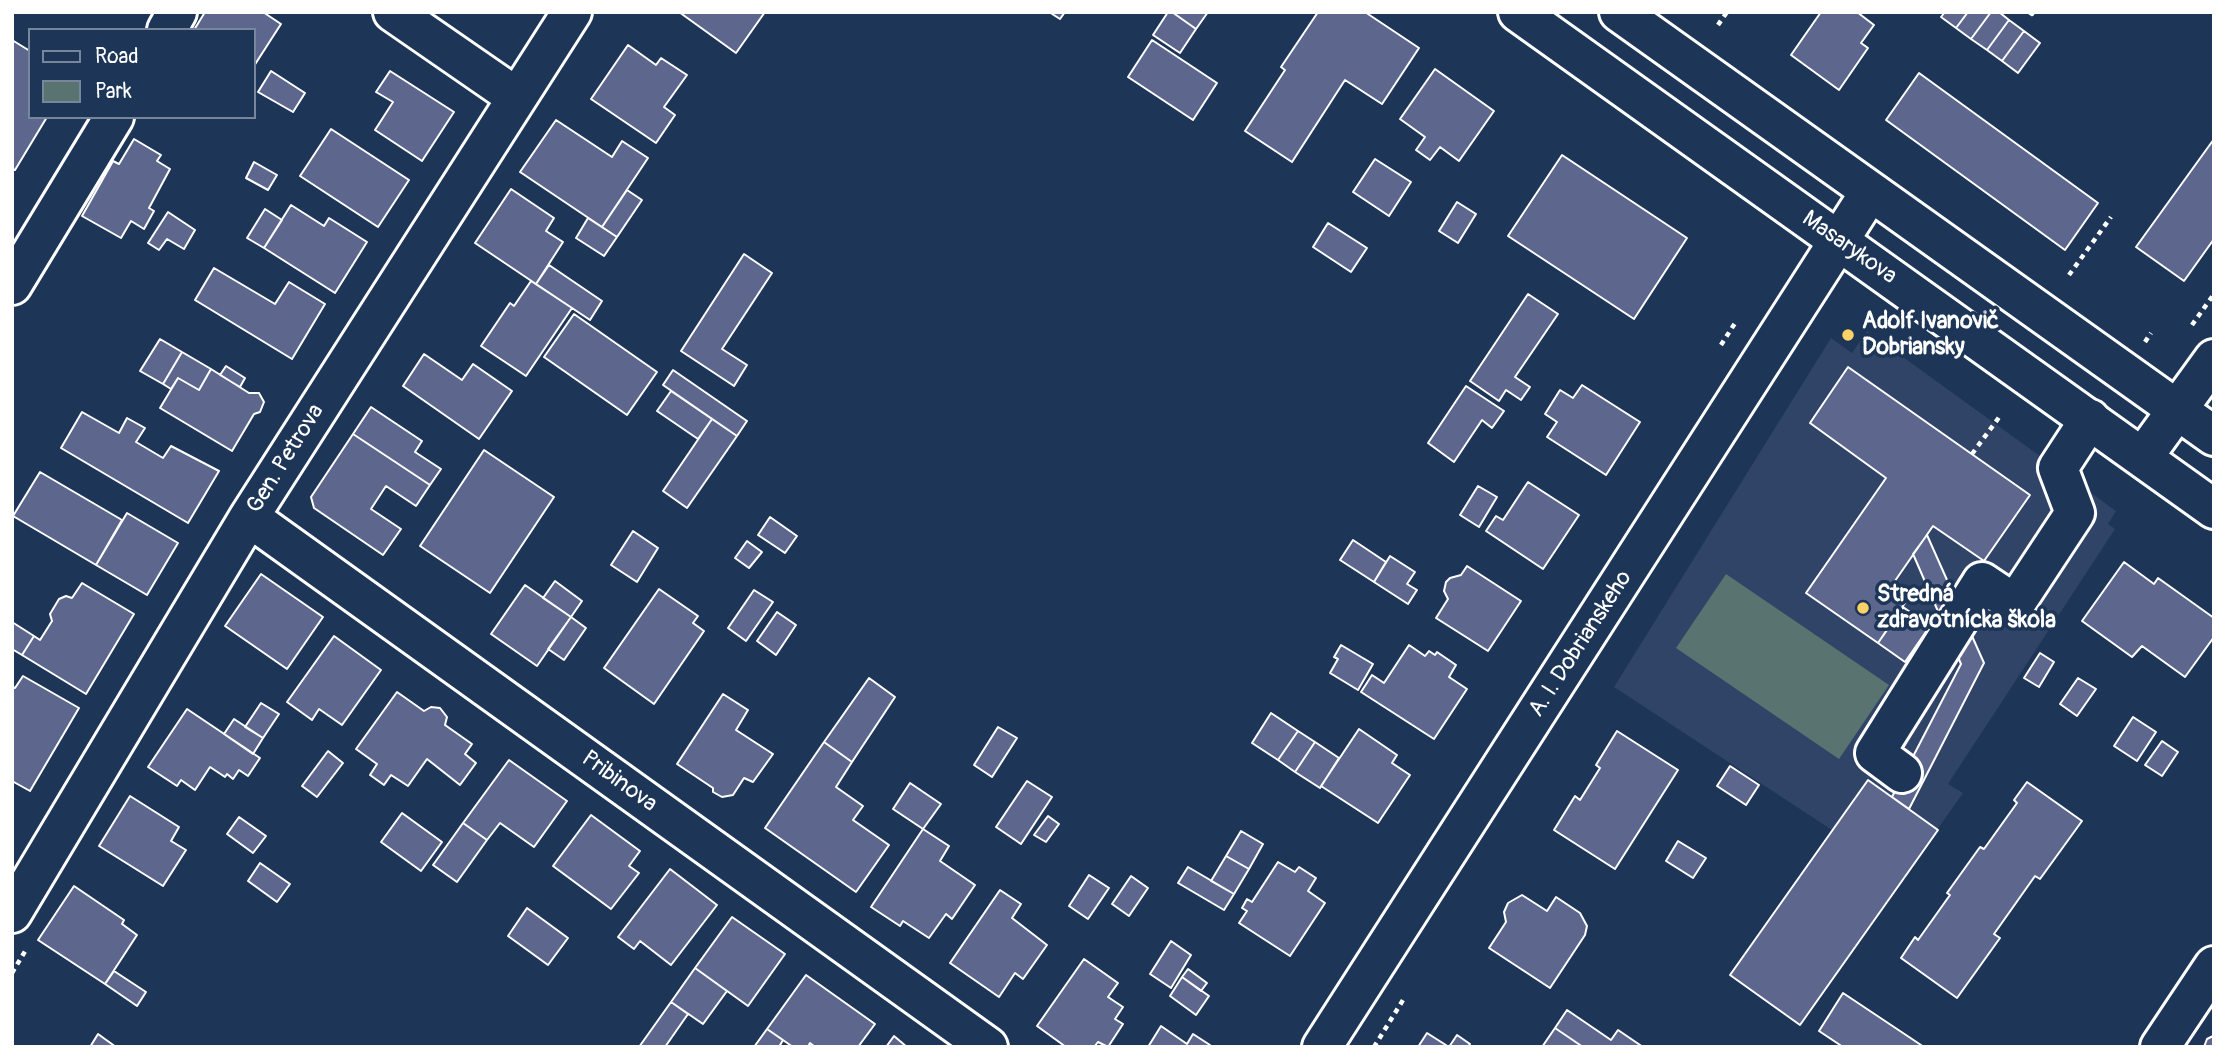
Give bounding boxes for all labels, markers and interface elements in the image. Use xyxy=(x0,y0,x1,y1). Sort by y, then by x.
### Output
legend xyxy=(28,28,256,119)
text: Road xyxy=(95,43,139,70)
text: Park xyxy=(95,78,132,105)
street label: Masarykova xyxy=(1796,205,1902,291)
place label: Adolf Ivanovič Dobriansky xyxy=(1862,308,1999,362)
marker: Adolf Ivanovič Dobriansky xyxy=(1840,327,1856,343)
street label: Gen. Petrova xyxy=(242,399,330,519)
street label: A. I. Dobrianskeho xyxy=(1523,566,1639,722)
place label: Stredná zdravotnícka škola xyxy=(1877,581,2056,635)
marker: Stredná zdravotnícka škola xyxy=(1855,600,1871,616)
street label: Pribinova xyxy=(576,745,662,819)

